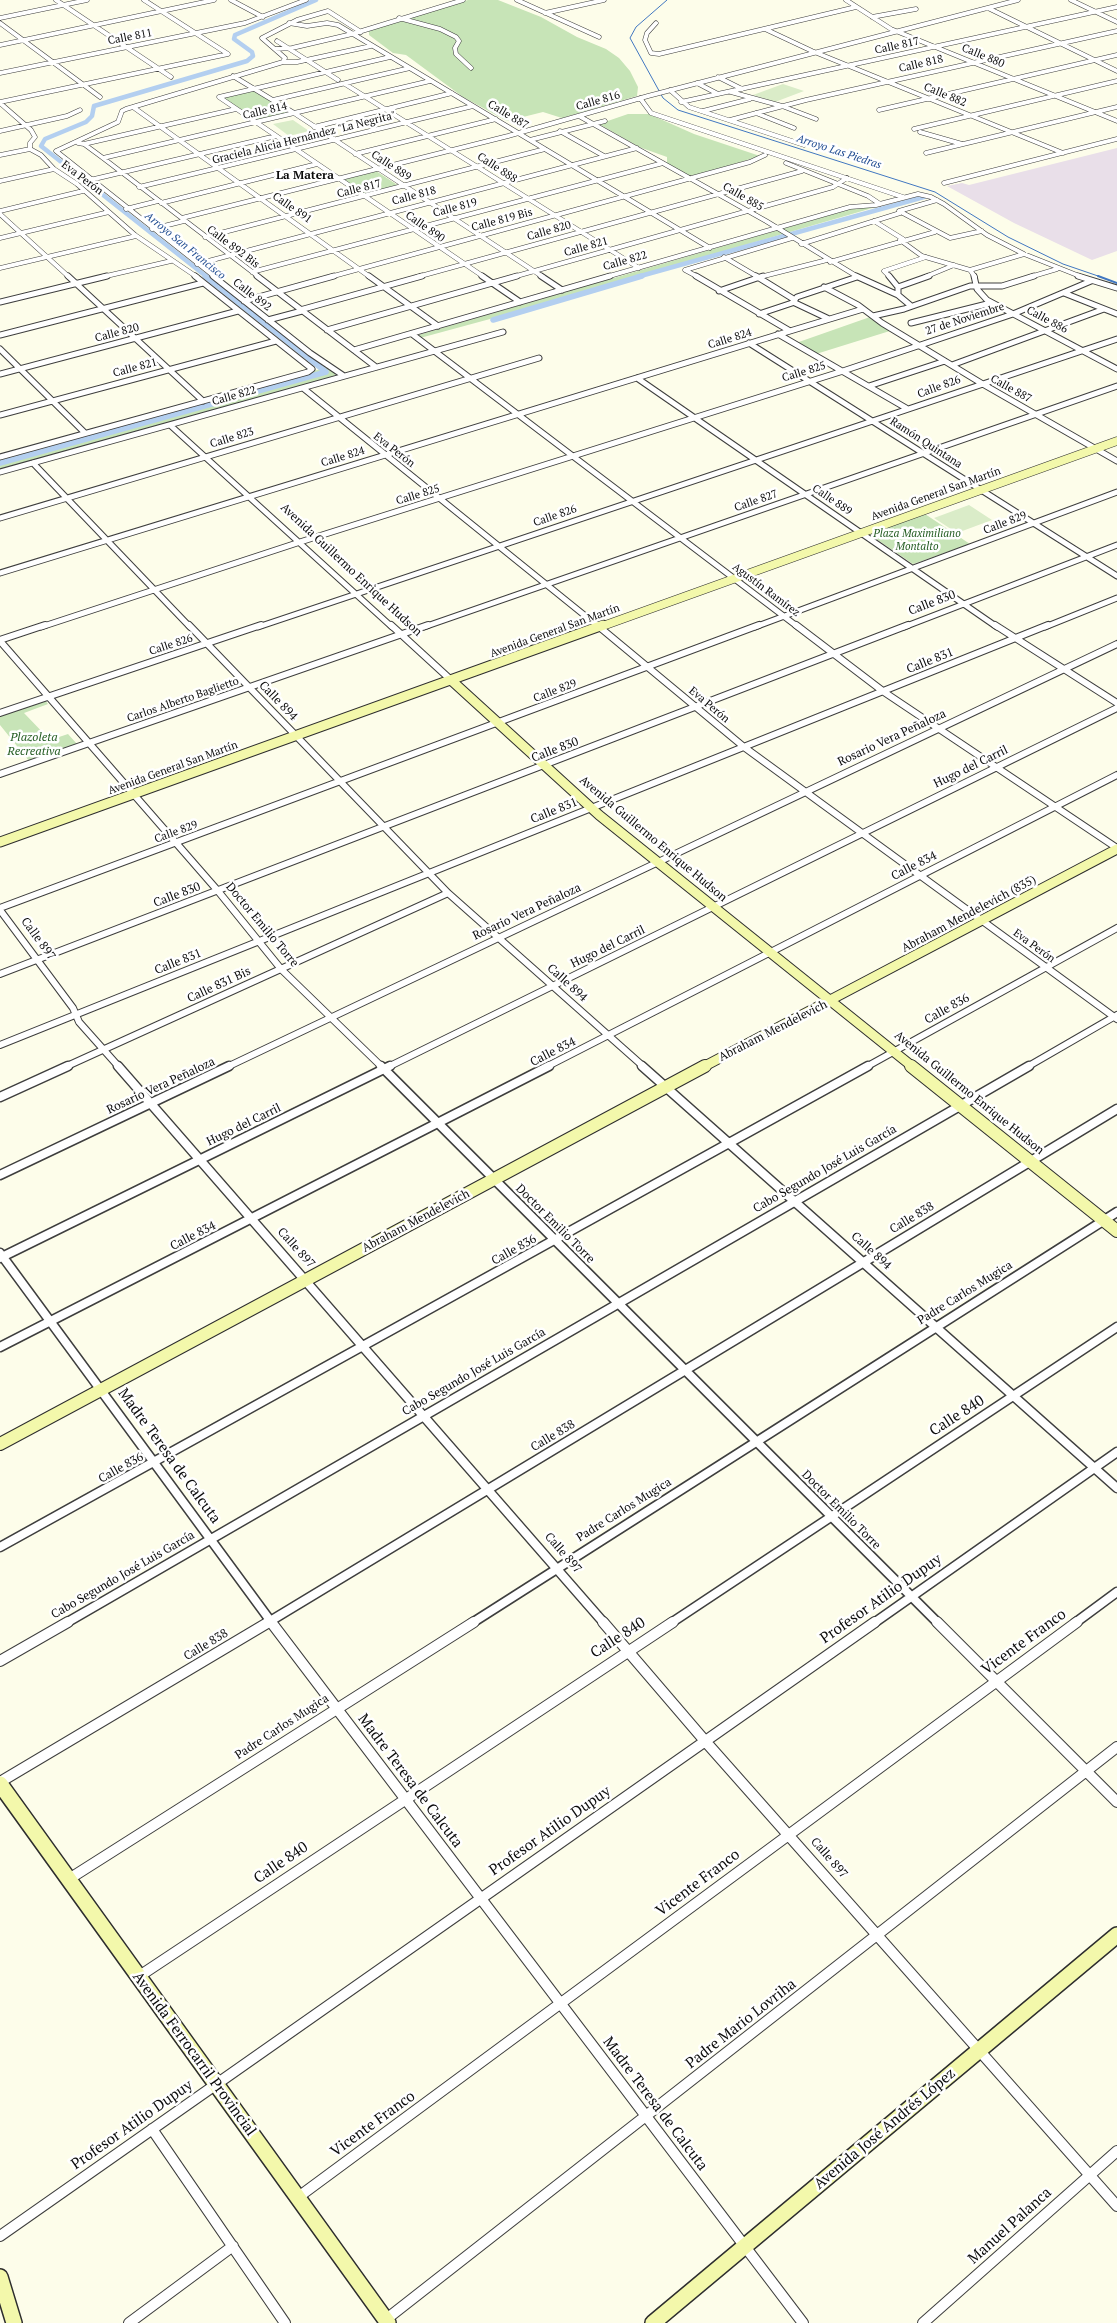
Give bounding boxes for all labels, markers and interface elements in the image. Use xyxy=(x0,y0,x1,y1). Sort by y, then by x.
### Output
street label: Calle 811 xyxy=(107,26,153,48)
street label: Calle 817 xyxy=(874,35,920,57)
street label: Calle 880 xyxy=(960,41,1006,71)
street label: Calle 818 xyxy=(898,53,944,75)
street label: Calle 882 xyxy=(922,80,968,110)
street label: Calle 816 xyxy=(575,88,621,114)
street label: Calle 887 xyxy=(485,98,531,132)
street label: Calle 814 xyxy=(242,100,288,122)
street label: Graciela Alicia Hernández "La Negrita" xyxy=(211,109,397,167)
water label: Arroyo Las Piedras xyxy=(795,132,883,172)
street label: Calle 889 xyxy=(369,148,413,184)
street label: Calle 888 xyxy=(475,150,519,186)
street label: Eva Perón xyxy=(59,158,105,198)
district label: La Matera xyxy=(276,169,334,183)
street label: Calle 817 xyxy=(336,177,382,201)
street label: Calle 885 xyxy=(720,180,766,214)
street label: Calle 818 xyxy=(391,184,437,208)
street label: Calle 891 xyxy=(270,190,314,226)
street label: Calle 819 xyxy=(432,196,478,220)
street label: Calle 819 Bis xyxy=(470,206,534,234)
street label: Calle 890 xyxy=(403,209,447,245)
water label: Arroyo San Francisco xyxy=(142,210,228,282)
street label: Calle 820 xyxy=(526,218,572,244)
street label: Calle 892 Bis xyxy=(204,223,262,271)
street label: Calle 821 xyxy=(563,234,609,260)
street label: Calle 822 xyxy=(602,248,648,274)
street label: Calle 892 xyxy=(230,276,274,314)
street label: 27 de Noviembre xyxy=(924,300,1006,338)
street label: Calle 886 xyxy=(1024,304,1070,336)
street label: Calle 820 xyxy=(94,321,140,345)
street label: Calle 824 xyxy=(707,326,753,352)
street label: Calle 821 xyxy=(112,356,158,380)
street label: Calle 825 xyxy=(781,359,827,385)
street label: Calle 887 xyxy=(988,372,1034,406)
street label: Calle 826 xyxy=(916,373,962,401)
street label: Calle 822 xyxy=(211,383,257,409)
street label: Ramón Quintana xyxy=(887,415,965,471)
street label: Calle 823 xyxy=(209,425,255,451)
street label: Eva Perón xyxy=(371,430,417,470)
street label: Calle 824 xyxy=(320,444,366,470)
street label: Avenida General San Martín xyxy=(870,464,1002,524)
street label: Calle 825 xyxy=(395,482,441,508)
street label: Calle 889 xyxy=(810,482,854,518)
street label: Calle 827 xyxy=(733,487,779,515)
street label: Avenida Guillermo Enrique Hudson xyxy=(277,501,425,639)
street label: Calle 826 xyxy=(532,502,578,530)
street label: Calle 829 xyxy=(982,509,1028,537)
park label: Plaza Maximiliano Montalto xyxy=(873,527,961,553)
street label: Agustín Ramírez xyxy=(730,560,802,620)
street label: Calle 830 xyxy=(906,587,958,619)
street label: Avenida General San Martín xyxy=(489,601,621,661)
street label: Calle 826 xyxy=(148,632,194,658)
street label: Calle 831 xyxy=(905,645,955,677)
street label: Carlos Alberto Baglietto xyxy=(125,675,241,725)
street label: Calle 829 xyxy=(532,677,578,705)
street label: Calle 894 xyxy=(256,678,300,724)
street label: Eva Perón xyxy=(686,684,732,726)
street label: Rosario Vera Peñaloza xyxy=(836,707,948,769)
park label: Plazoleta Recreativa xyxy=(7,731,61,759)
street label: Calle 830 xyxy=(529,734,581,766)
street label: Avenida General San Martín xyxy=(107,738,239,798)
street label: Hugo del Carril xyxy=(931,743,1011,791)
street label: Avenida Guillermo Enrique Hudson xyxy=(576,773,730,905)
street label: Calle 831 xyxy=(529,795,579,827)
street label: Calle 829 xyxy=(153,818,199,846)
street label: Calle 834 xyxy=(889,848,939,884)
street label: Abraham Mendelevich (835) xyxy=(899,872,1039,956)
street label: Calle 830 xyxy=(151,879,203,911)
street label: Doctor Emilio Torre xyxy=(223,880,301,970)
street label: Rosario Vera Peñaloza xyxy=(471,881,583,943)
street label: Calle 897 xyxy=(18,915,58,963)
street label: Hugo del Carril xyxy=(568,923,648,971)
street label: Eva Perón xyxy=(1010,926,1058,966)
street label: Calle 831 xyxy=(153,946,203,978)
street label: Calle 894 xyxy=(544,961,590,1005)
street label: Calle 831 Bis xyxy=(185,964,253,1006)
street label: Calle 836 xyxy=(922,991,972,1027)
street label: Abraham Mendelevich xyxy=(716,997,830,1065)
street label: Avenida Guillermo Enrique Hudson xyxy=(891,1028,1047,1158)
street label: Calle 834 xyxy=(528,1034,578,1070)
street label: Rosario Vera Peñaloza xyxy=(105,1055,217,1117)
street label: Hugo del Carril xyxy=(204,1101,284,1149)
street label: Cabo Segundo José Luis García xyxy=(751,1122,899,1216)
street label: Doctor Emilio Torre xyxy=(513,1182,597,1266)
street label: Abraham Mendelevich xyxy=(360,1187,472,1255)
street label: Calle 838 xyxy=(887,1199,937,1237)
street label: Calle 834 xyxy=(168,1218,218,1254)
street label: Calle 897 xyxy=(274,1225,318,1271)
street label: Calle 894 xyxy=(848,1229,894,1273)
street label: Calle 836 xyxy=(489,1232,539,1268)
street label: Padre Carlos Mugica xyxy=(915,1258,1015,1328)
street label: Cabo Segundo José Luis García xyxy=(400,1325,548,1419)
street label: Madre Teresa de Calcuta xyxy=(114,1385,224,1527)
street label: Calle 840 xyxy=(926,1392,988,1440)
street label: Calle 838 xyxy=(528,1417,578,1455)
street label: Calle 836 xyxy=(96,1450,146,1486)
street label: Doctor Emilio Torre xyxy=(799,1468,883,1552)
street label: Padre Carlos Mugica xyxy=(574,1475,674,1545)
street label: Cabo Segundo José Luis García xyxy=(49,1528,197,1622)
street label: Calle 897 xyxy=(541,1530,585,1576)
street label: Profesor Atilio Dupuy xyxy=(817,1550,945,1648)
street label: Vicente Franco xyxy=(978,1605,1070,1679)
street label: Calle 840 xyxy=(587,1614,649,1662)
street label: Calle 838 xyxy=(181,1626,231,1664)
street label: Padre Carlos Mugica xyxy=(232,1691,332,1763)
street label: Madre Teresa de Calcuta xyxy=(354,1711,466,1851)
street label: Profesor Atilio Dupuy xyxy=(486,1782,614,1880)
street label: Calle 897 xyxy=(807,1835,851,1881)
street label: Calle 840 xyxy=(250,1838,312,1888)
street label: Vicente Franco xyxy=(653,1846,743,1920)
street label: Avenida Ferrocarril Provincial xyxy=(128,1968,260,2140)
street label: Padre Mario Lovriha xyxy=(682,1975,800,2073)
street label: Madre Teresa de Calcuta xyxy=(599,2034,711,2174)
street label: Avenida José Andrés López xyxy=(811,2065,959,2193)
street label: Profesor Atilio Dupuy xyxy=(68,2076,196,2174)
street label: Vicente Franco xyxy=(327,2087,419,2161)
street label: Manuel Palanca xyxy=(965,2184,1055,2268)

